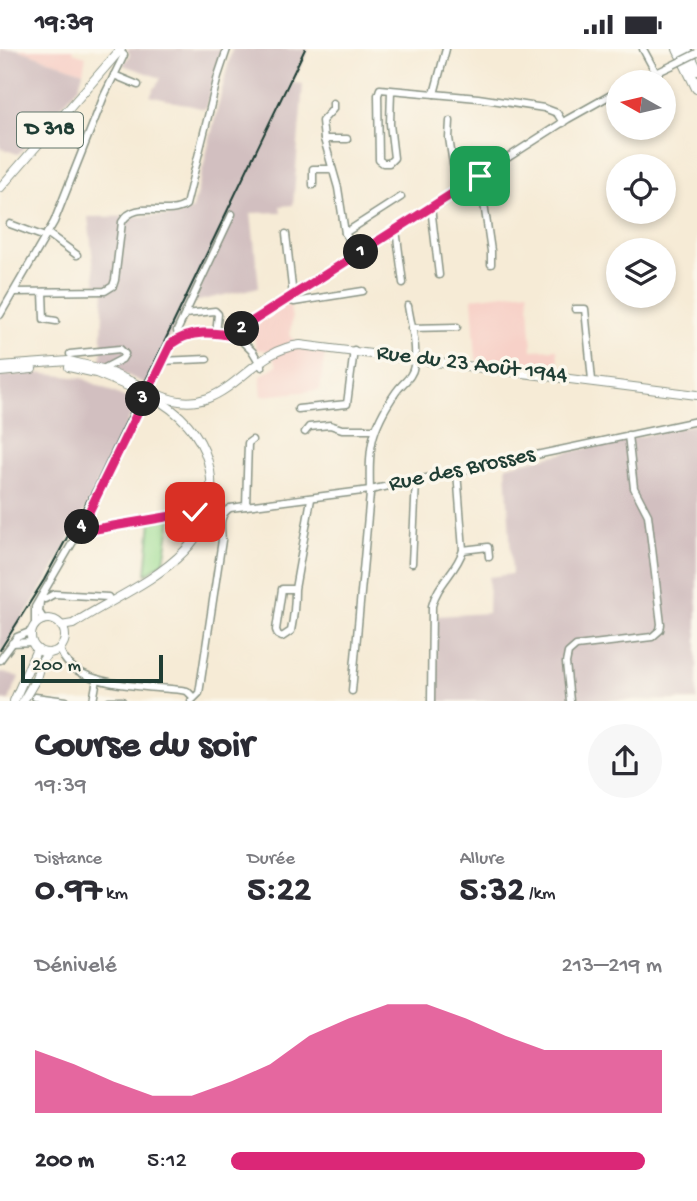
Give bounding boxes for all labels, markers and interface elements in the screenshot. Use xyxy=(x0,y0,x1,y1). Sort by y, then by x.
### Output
text: 19:39 xyxy=(35,9,93,40)
north arrow xyxy=(606,70,676,140)
map controls xyxy=(606,70,676,308)
road number: D 318 xyxy=(17,113,83,147)
pin xyxy=(450,146,510,206)
button: locate xyxy=(606,154,676,224)
icon: arrive xyxy=(461,157,499,195)
pin: 1 xyxy=(344,235,378,269)
button: layers xyxy=(606,238,676,308)
text: 1 xyxy=(357,240,364,263)
pin: 2 xyxy=(224,311,260,347)
text: 2 xyxy=(237,317,246,340)
street label: Rue du 23 Août 1944 xyxy=(375,340,569,390)
pin: 3 xyxy=(125,381,160,417)
text: 3 xyxy=(138,387,147,410)
street label: Rue des Brosses xyxy=(387,441,538,499)
pin xyxy=(165,482,225,542)
icon: check xyxy=(176,493,214,531)
pin: 4 xyxy=(64,510,100,545)
text: 4 xyxy=(77,515,86,538)
scale bar xyxy=(21,652,163,683)
text: 200 m xyxy=(32,655,81,678)
button: share xyxy=(588,724,662,798)
text: Course du soir xyxy=(35,725,254,769)
text: 19:39 xyxy=(35,773,87,800)
text: Distance xyxy=(35,848,102,871)
text: Durée xyxy=(247,848,295,871)
text: Allure xyxy=(460,848,505,871)
text: 0.97 xyxy=(35,871,102,912)
text: 5:22 xyxy=(247,871,311,912)
text: 5:32 xyxy=(460,871,524,912)
text: km xyxy=(102,883,128,906)
text: /km xyxy=(524,883,555,906)
text: Dénivelé xyxy=(35,953,117,980)
text: 213–219 m xyxy=(562,953,662,980)
text: 200 m xyxy=(35,1148,94,1175)
text: 5:12 xyxy=(147,1148,187,1175)

